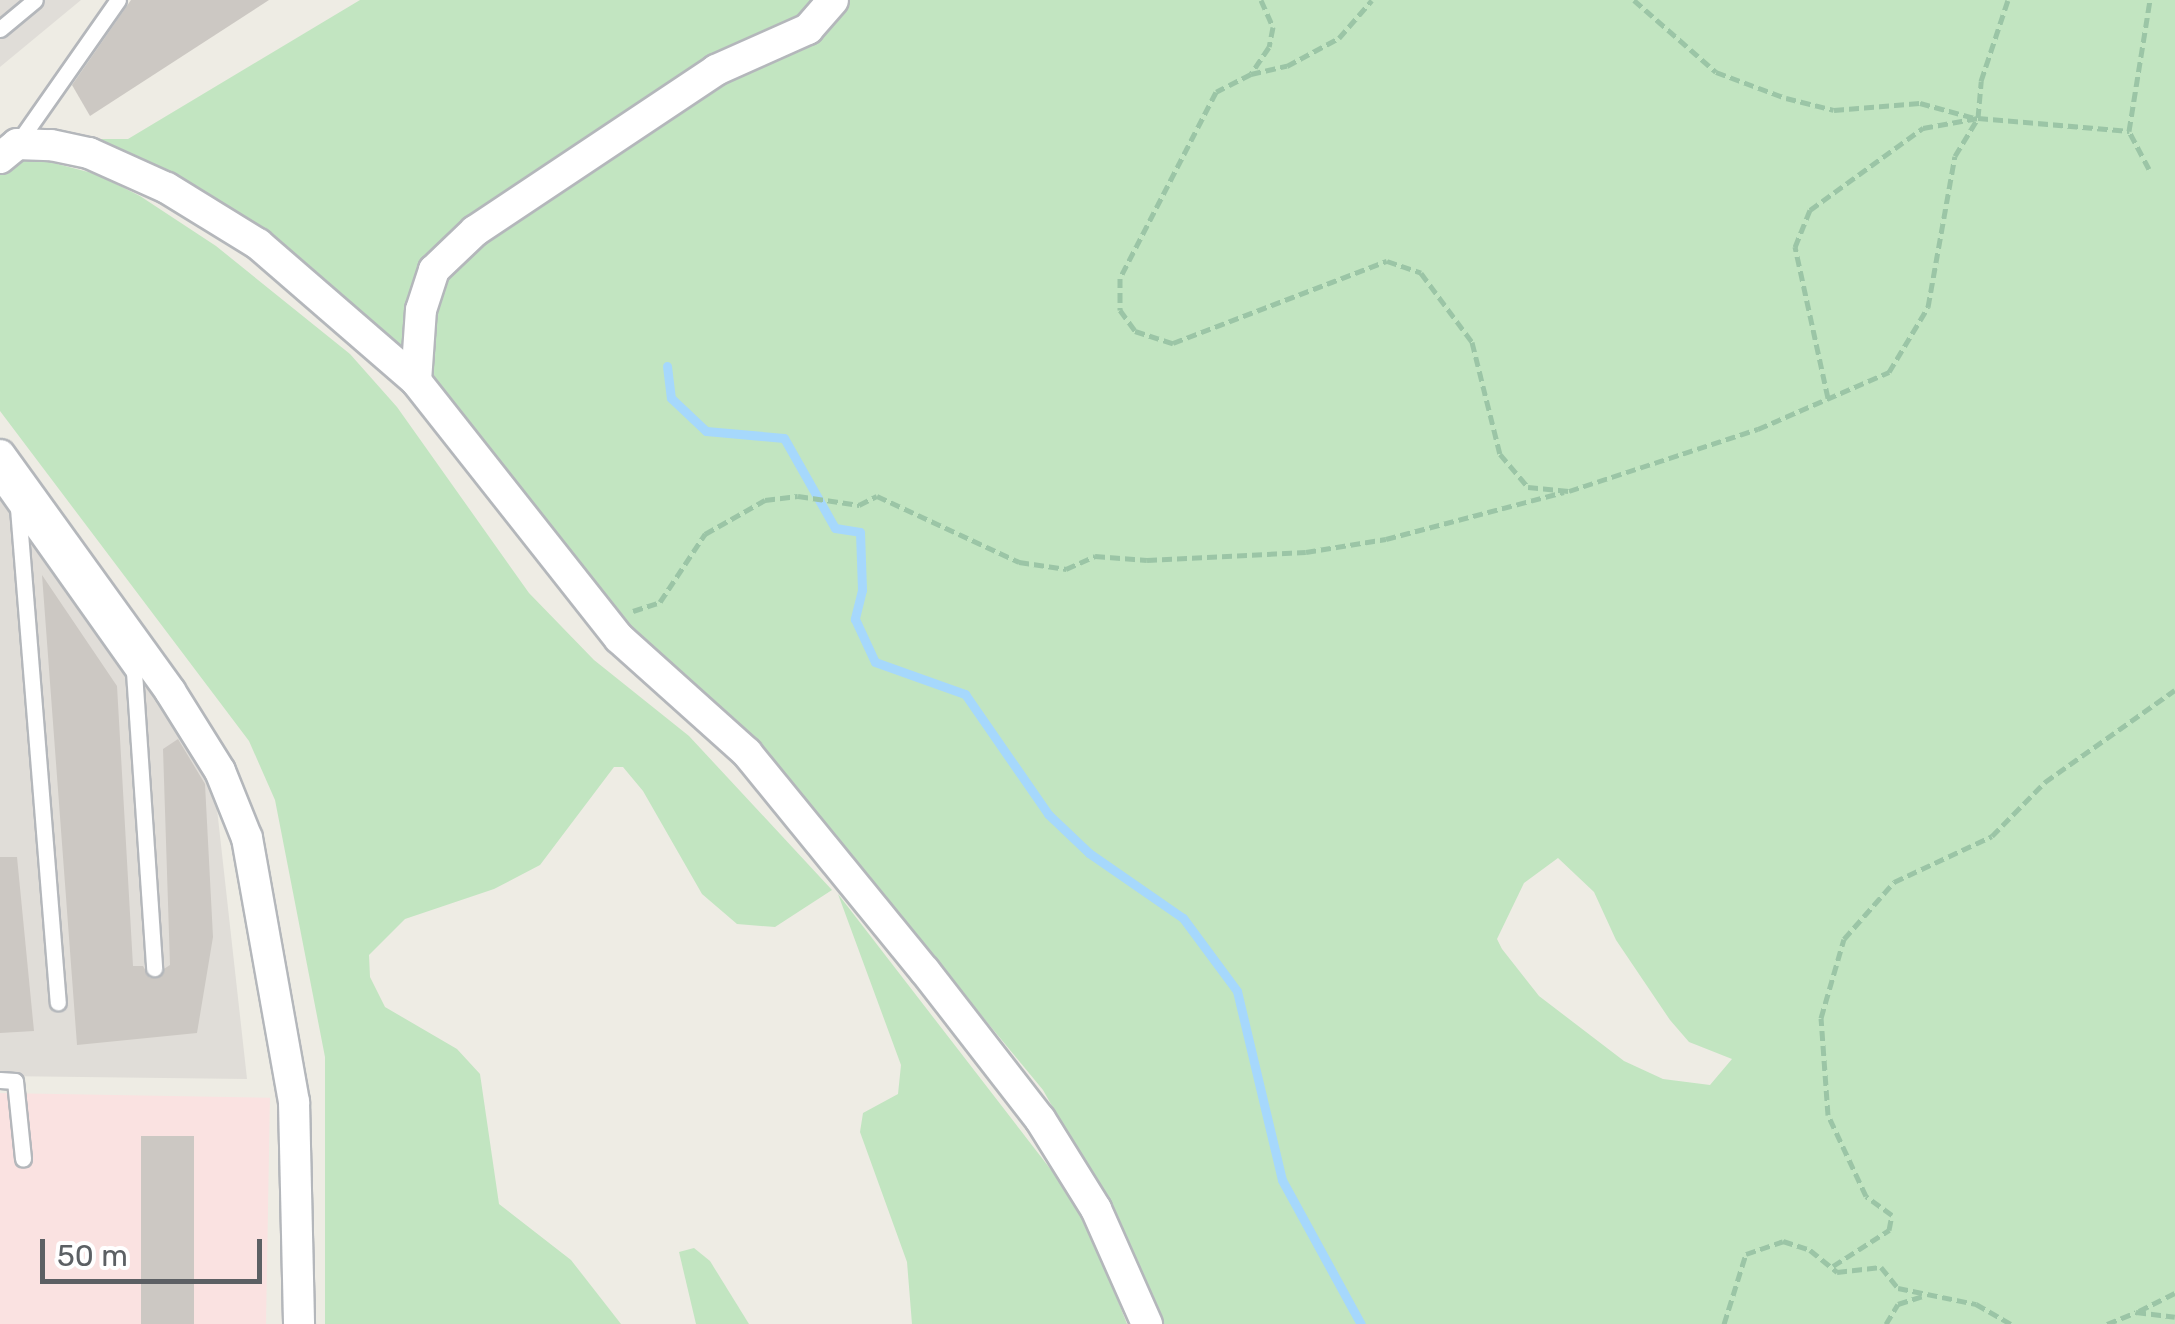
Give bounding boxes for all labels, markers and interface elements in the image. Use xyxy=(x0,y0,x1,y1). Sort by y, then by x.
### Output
scale bar xyxy=(45,1219,268,1281)
text: 50 m xyxy=(57,1238,128,1274)

